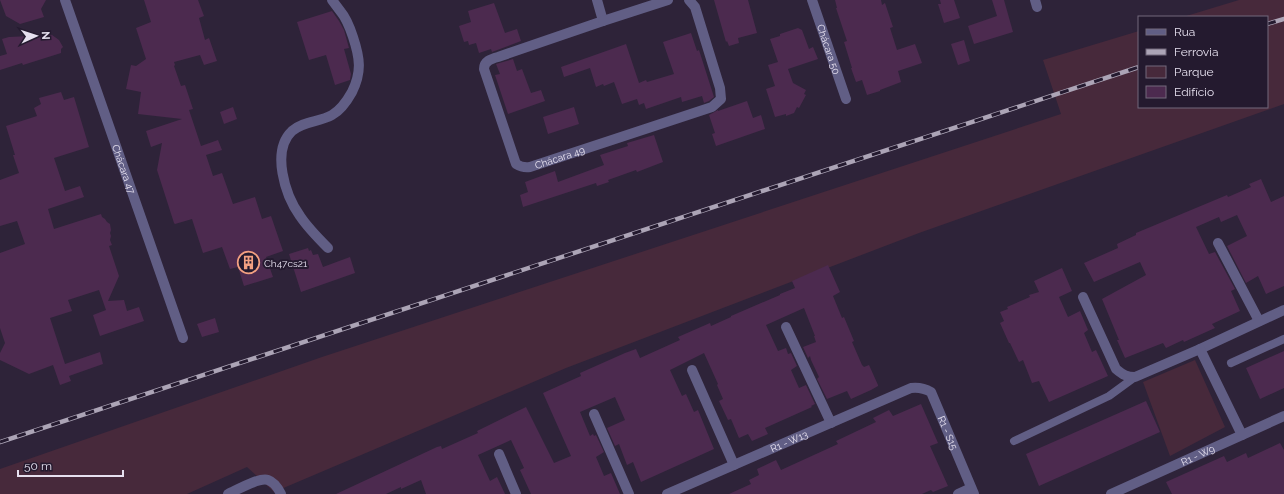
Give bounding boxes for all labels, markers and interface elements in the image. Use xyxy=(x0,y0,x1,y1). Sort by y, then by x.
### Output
north arrow xyxy=(16,16,56,56)
legend xyxy=(1138,16,1268,108)
street label: Chácara 50 xyxy=(815,23,842,76)
text: Rua xyxy=(1174,25,1195,39)
text: N xyxy=(39,31,52,40)
text: Ferrovia xyxy=(1174,45,1218,59)
text: Parque xyxy=(1174,65,1214,79)
text: Edifício xyxy=(1174,85,1214,99)
street label: Chácara 47 xyxy=(110,143,137,196)
street label: Chácara 49 xyxy=(533,144,586,171)
building icon: Ch47cs21 xyxy=(235,250,261,276)
place label: Ch47cs21 xyxy=(264,258,308,269)
street label: R1 - S15 xyxy=(936,414,960,452)
street label: R1 - W13 xyxy=(769,429,810,454)
street label: R1 - W9 xyxy=(1179,443,1217,468)
scale bar xyxy=(18,452,123,478)
text: 50 m xyxy=(24,459,52,473)

